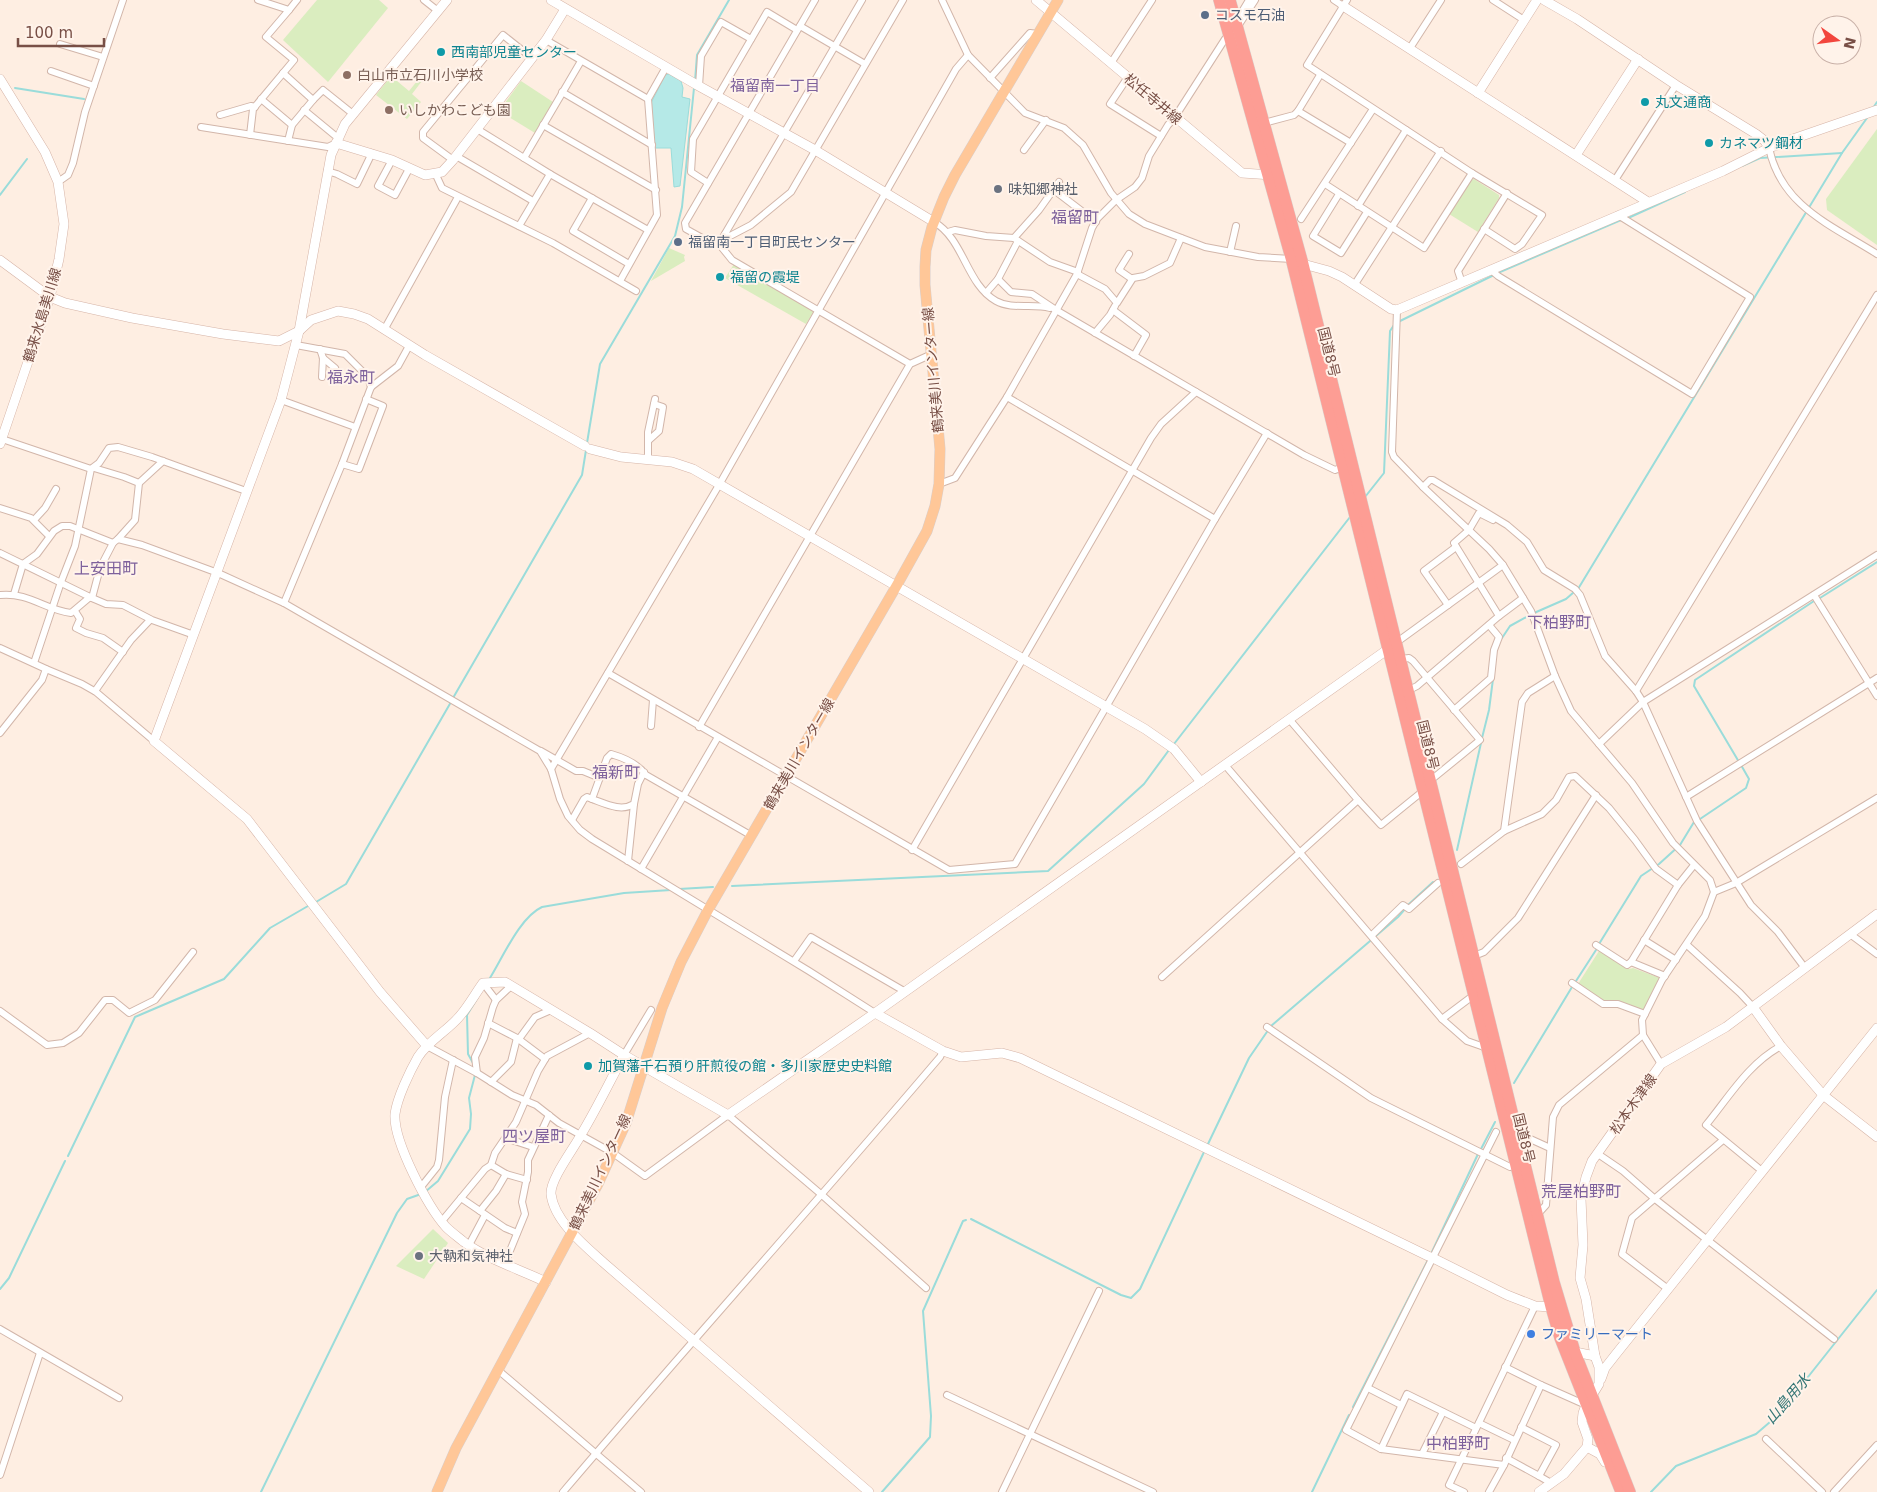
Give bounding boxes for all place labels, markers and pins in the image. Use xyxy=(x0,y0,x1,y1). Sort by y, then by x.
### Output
place label: コスモ石油 xyxy=(1215,7,1285,23)
marker: コスモ石油 xyxy=(1199,9,1211,21)
place label: 西南部児童センター xyxy=(451,44,577,60)
marker: 西南部児童センター xyxy=(435,46,447,58)
place label: 白山市立石川小学校 xyxy=(357,67,483,83)
marker: 白山市立石川小学校 xyxy=(341,69,353,81)
place label: 丸文通商 xyxy=(1655,94,1711,110)
marker: 丸文通商 xyxy=(1639,96,1651,108)
place label: いしかわこども園 xyxy=(399,102,511,118)
marker: いしかわこども園 xyxy=(383,104,395,116)
place label: カネマツ鋼材 xyxy=(1719,135,1803,151)
marker: カネマツ鋼材 xyxy=(1703,137,1715,149)
place label: 味知郷神社 xyxy=(1008,181,1078,197)
marker: 味知郷神社 xyxy=(992,183,1004,195)
place label: 福留南一丁目町民センター xyxy=(688,234,856,250)
marker: 福留南一丁目町民センター xyxy=(672,236,684,248)
place label: 福留の霞堤 xyxy=(730,269,800,285)
marker: 福留の霞堤 xyxy=(714,271,726,283)
place label: 加賀藩千石預り肝煎役の館・多川家歴史史料館 xyxy=(598,1058,892,1074)
marker: 加賀藩千石預り肝煎役の館・多川家歴史史料館 xyxy=(582,1060,594,1072)
place label: 大靹和気神社 xyxy=(429,1248,513,1264)
marker: 大靹和気神社 xyxy=(413,1250,425,1262)
place label: ファミリーマート xyxy=(1541,1326,1653,1342)
marker: ファミリーマート xyxy=(1525,1328,1537,1340)

